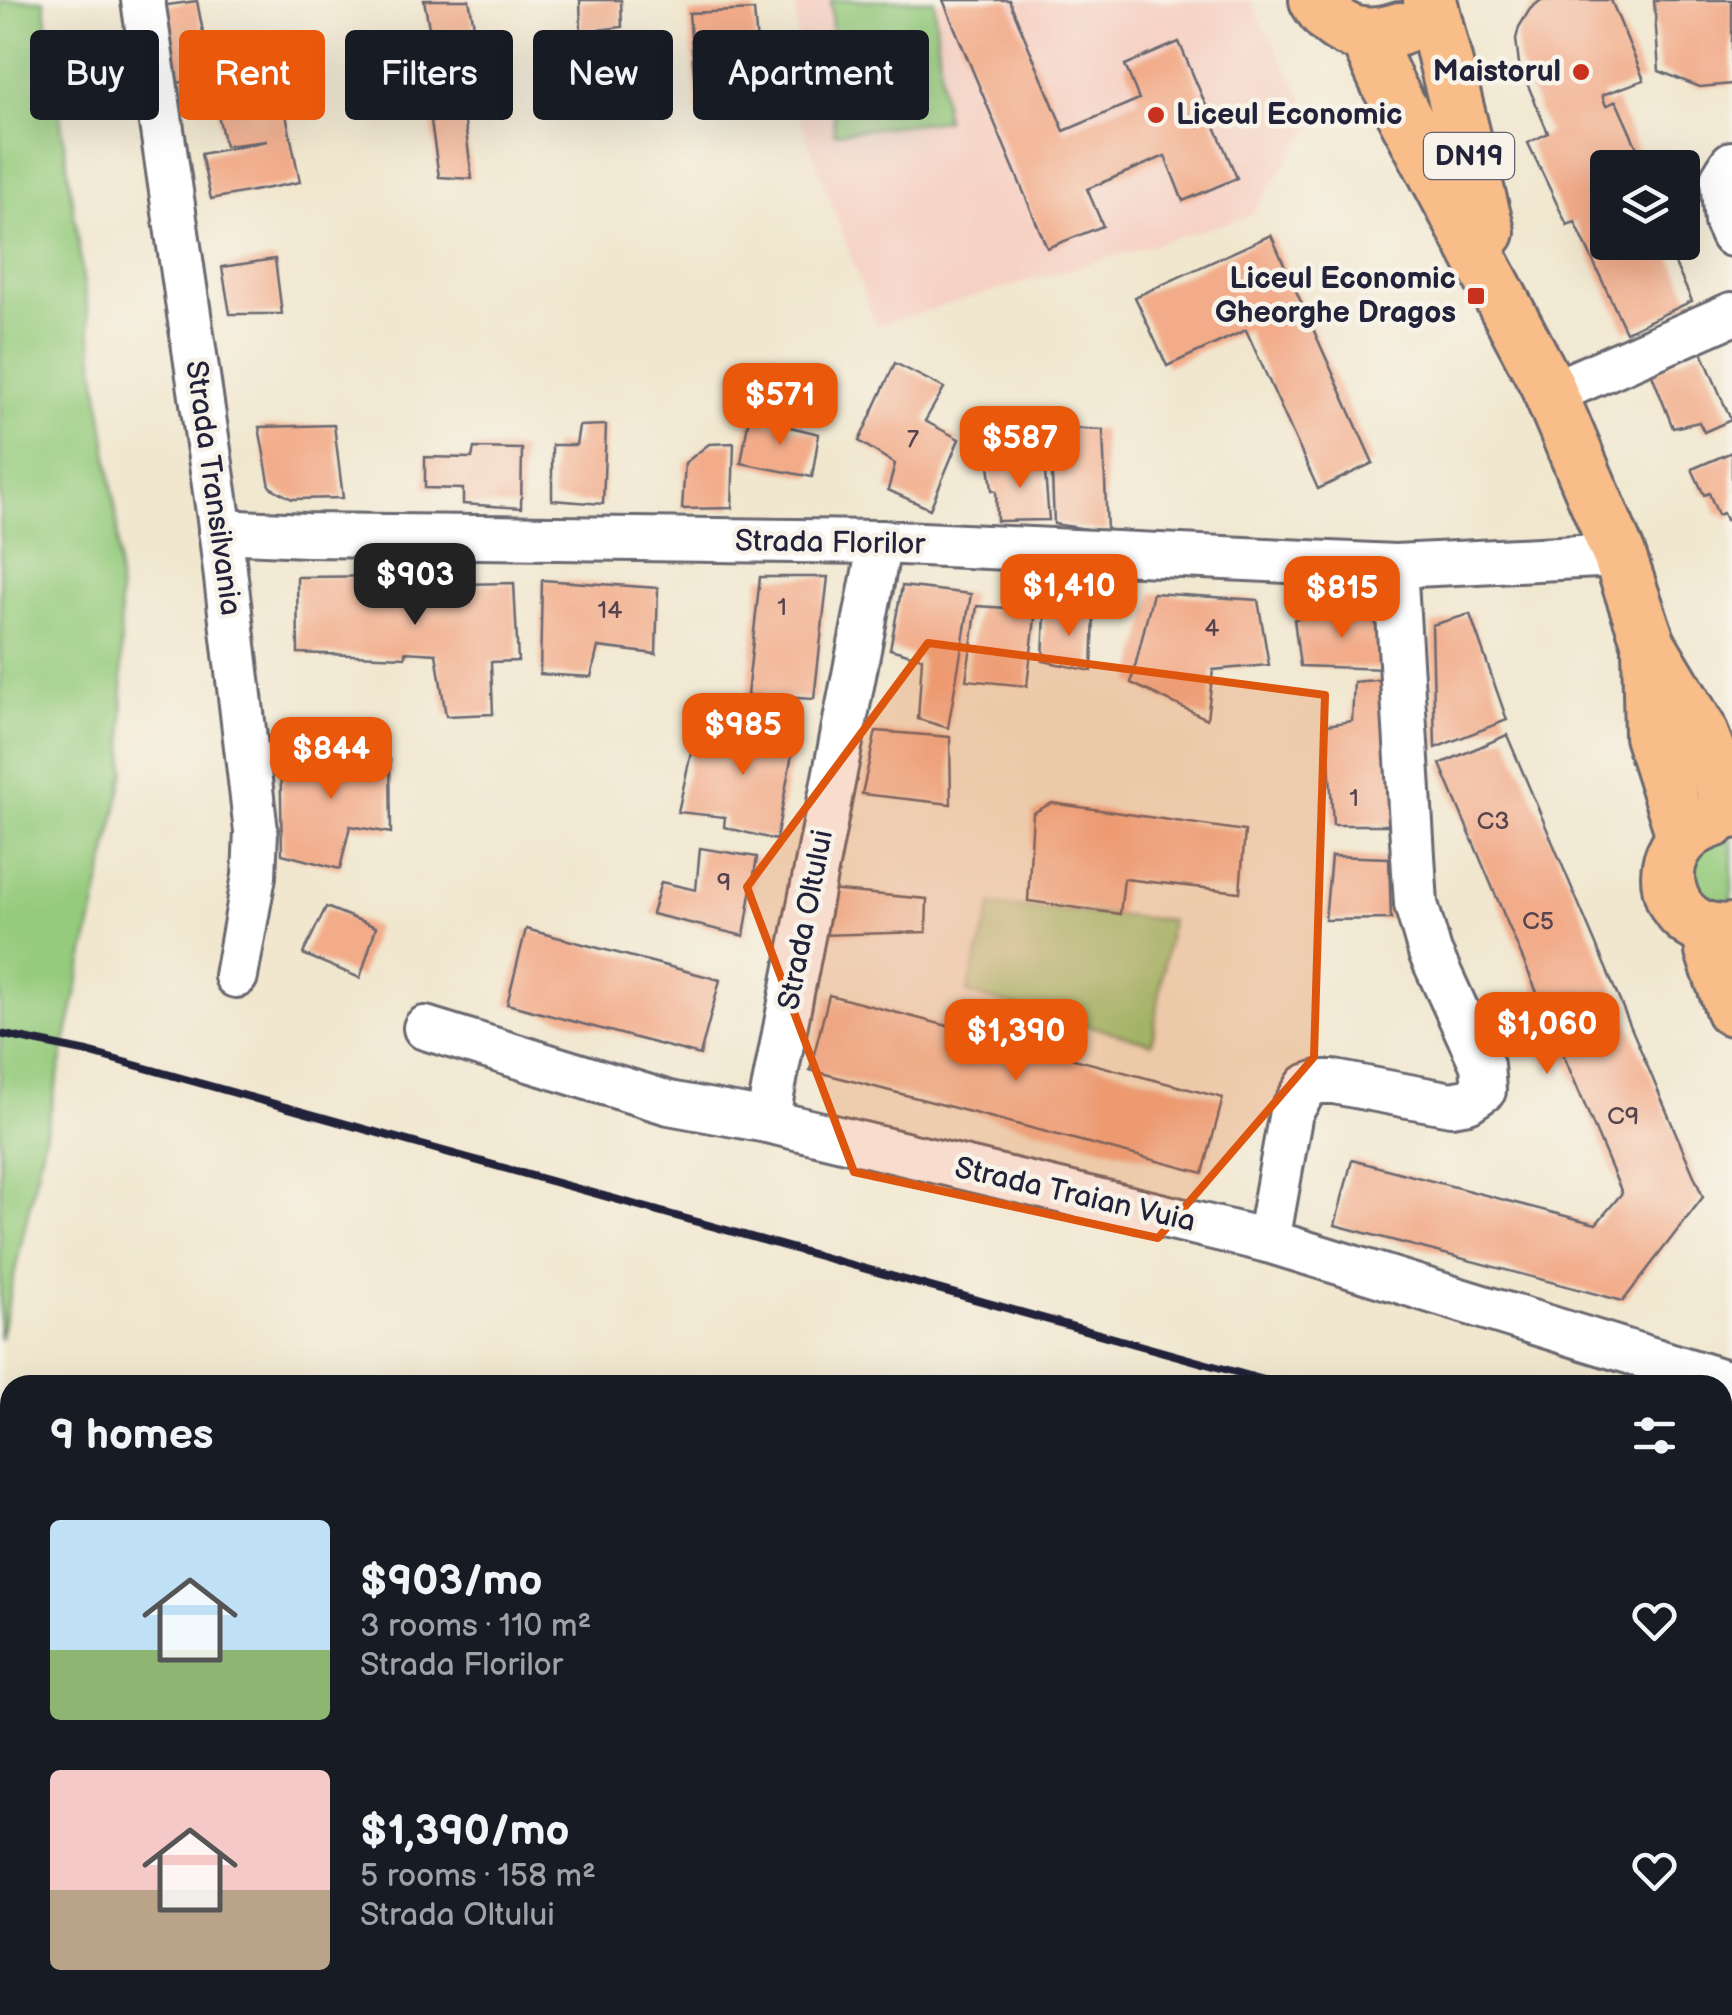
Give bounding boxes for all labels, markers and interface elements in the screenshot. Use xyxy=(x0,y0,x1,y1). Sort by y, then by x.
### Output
chip: Buy xyxy=(30,30,159,120)
chip: Rent xyxy=(179,30,325,120)
chip: Filters xyxy=(345,30,513,120)
chip: New xyxy=(533,30,673,120)
chip: Apartment xyxy=(693,30,929,120)
place label: Maistorul xyxy=(1433,54,1561,90)
marker: Maistorul xyxy=(1570,61,1592,83)
place label: Liceul Economic xyxy=(1176,97,1402,133)
marker: Liceul Economic xyxy=(1145,104,1167,126)
road number: DN19 xyxy=(1424,133,1514,179)
map controls xyxy=(1590,150,1700,260)
button: layers xyxy=(1590,150,1700,260)
place label: Liceul Economic Gheorghe Dragos xyxy=(1215,261,1456,331)
marker: Liceul Economic Gheorghe Dragos xyxy=(1465,285,1487,307)
street label: Strada Transilvania xyxy=(177,358,249,618)
pin: $571 xyxy=(721,363,839,448)
text: $571 xyxy=(745,376,815,415)
pin: $587 xyxy=(961,406,1079,491)
text: $587 xyxy=(982,419,1058,458)
house number: 7 xyxy=(907,424,920,455)
street label: Strada Florilor xyxy=(734,523,927,563)
pin: $903 xyxy=(356,543,474,628)
pin: $1,410 xyxy=(988,554,1150,639)
text: $903 xyxy=(376,556,454,595)
pin: $815 xyxy=(1283,556,1401,641)
text: $1,410 xyxy=(1022,567,1116,606)
text: $815 xyxy=(1306,569,1378,608)
house number: 1 xyxy=(777,592,787,623)
house number: 14 xyxy=(598,595,622,626)
house number: 4 xyxy=(1204,613,1220,644)
pin: $985 xyxy=(684,693,802,778)
text: $985 xyxy=(704,706,782,745)
pin: $844 xyxy=(272,717,390,802)
text: $844 xyxy=(292,730,370,769)
house number: 1 xyxy=(1349,783,1359,814)
house number: C3 xyxy=(1476,806,1510,837)
street label: Strada Oltului xyxy=(771,827,841,1013)
house number: 9 xyxy=(717,867,731,898)
house number: C5 xyxy=(1522,906,1554,937)
pin: $1,060 xyxy=(1466,992,1628,1077)
pin: $1,390 xyxy=(935,999,1097,1084)
text: $1,060 xyxy=(1497,1005,1597,1044)
text: $1,390 xyxy=(966,1012,1066,1051)
house number: C9 xyxy=(1607,1101,1639,1132)
street label: Strada Traian Vuia xyxy=(951,1150,1199,1240)
icon: filters xyxy=(1627,1408,1682,1463)
text: 9 homes xyxy=(50,1410,213,1461)
text: $903/mo xyxy=(360,1556,542,1607)
icon: home xyxy=(130,1560,250,1680)
icon: heart xyxy=(1627,1593,1682,1648)
text: 3 rooms · 110 m² xyxy=(360,1607,591,1646)
text: Strada Florilor xyxy=(360,1646,563,1685)
text: $1,390/mo xyxy=(360,1806,569,1857)
icon: home xyxy=(130,1810,250,1930)
icon: heart xyxy=(1627,1843,1682,1898)
text: 5 rooms · 158 m² xyxy=(360,1857,596,1896)
text: Strada Oltului xyxy=(360,1896,555,1935)

